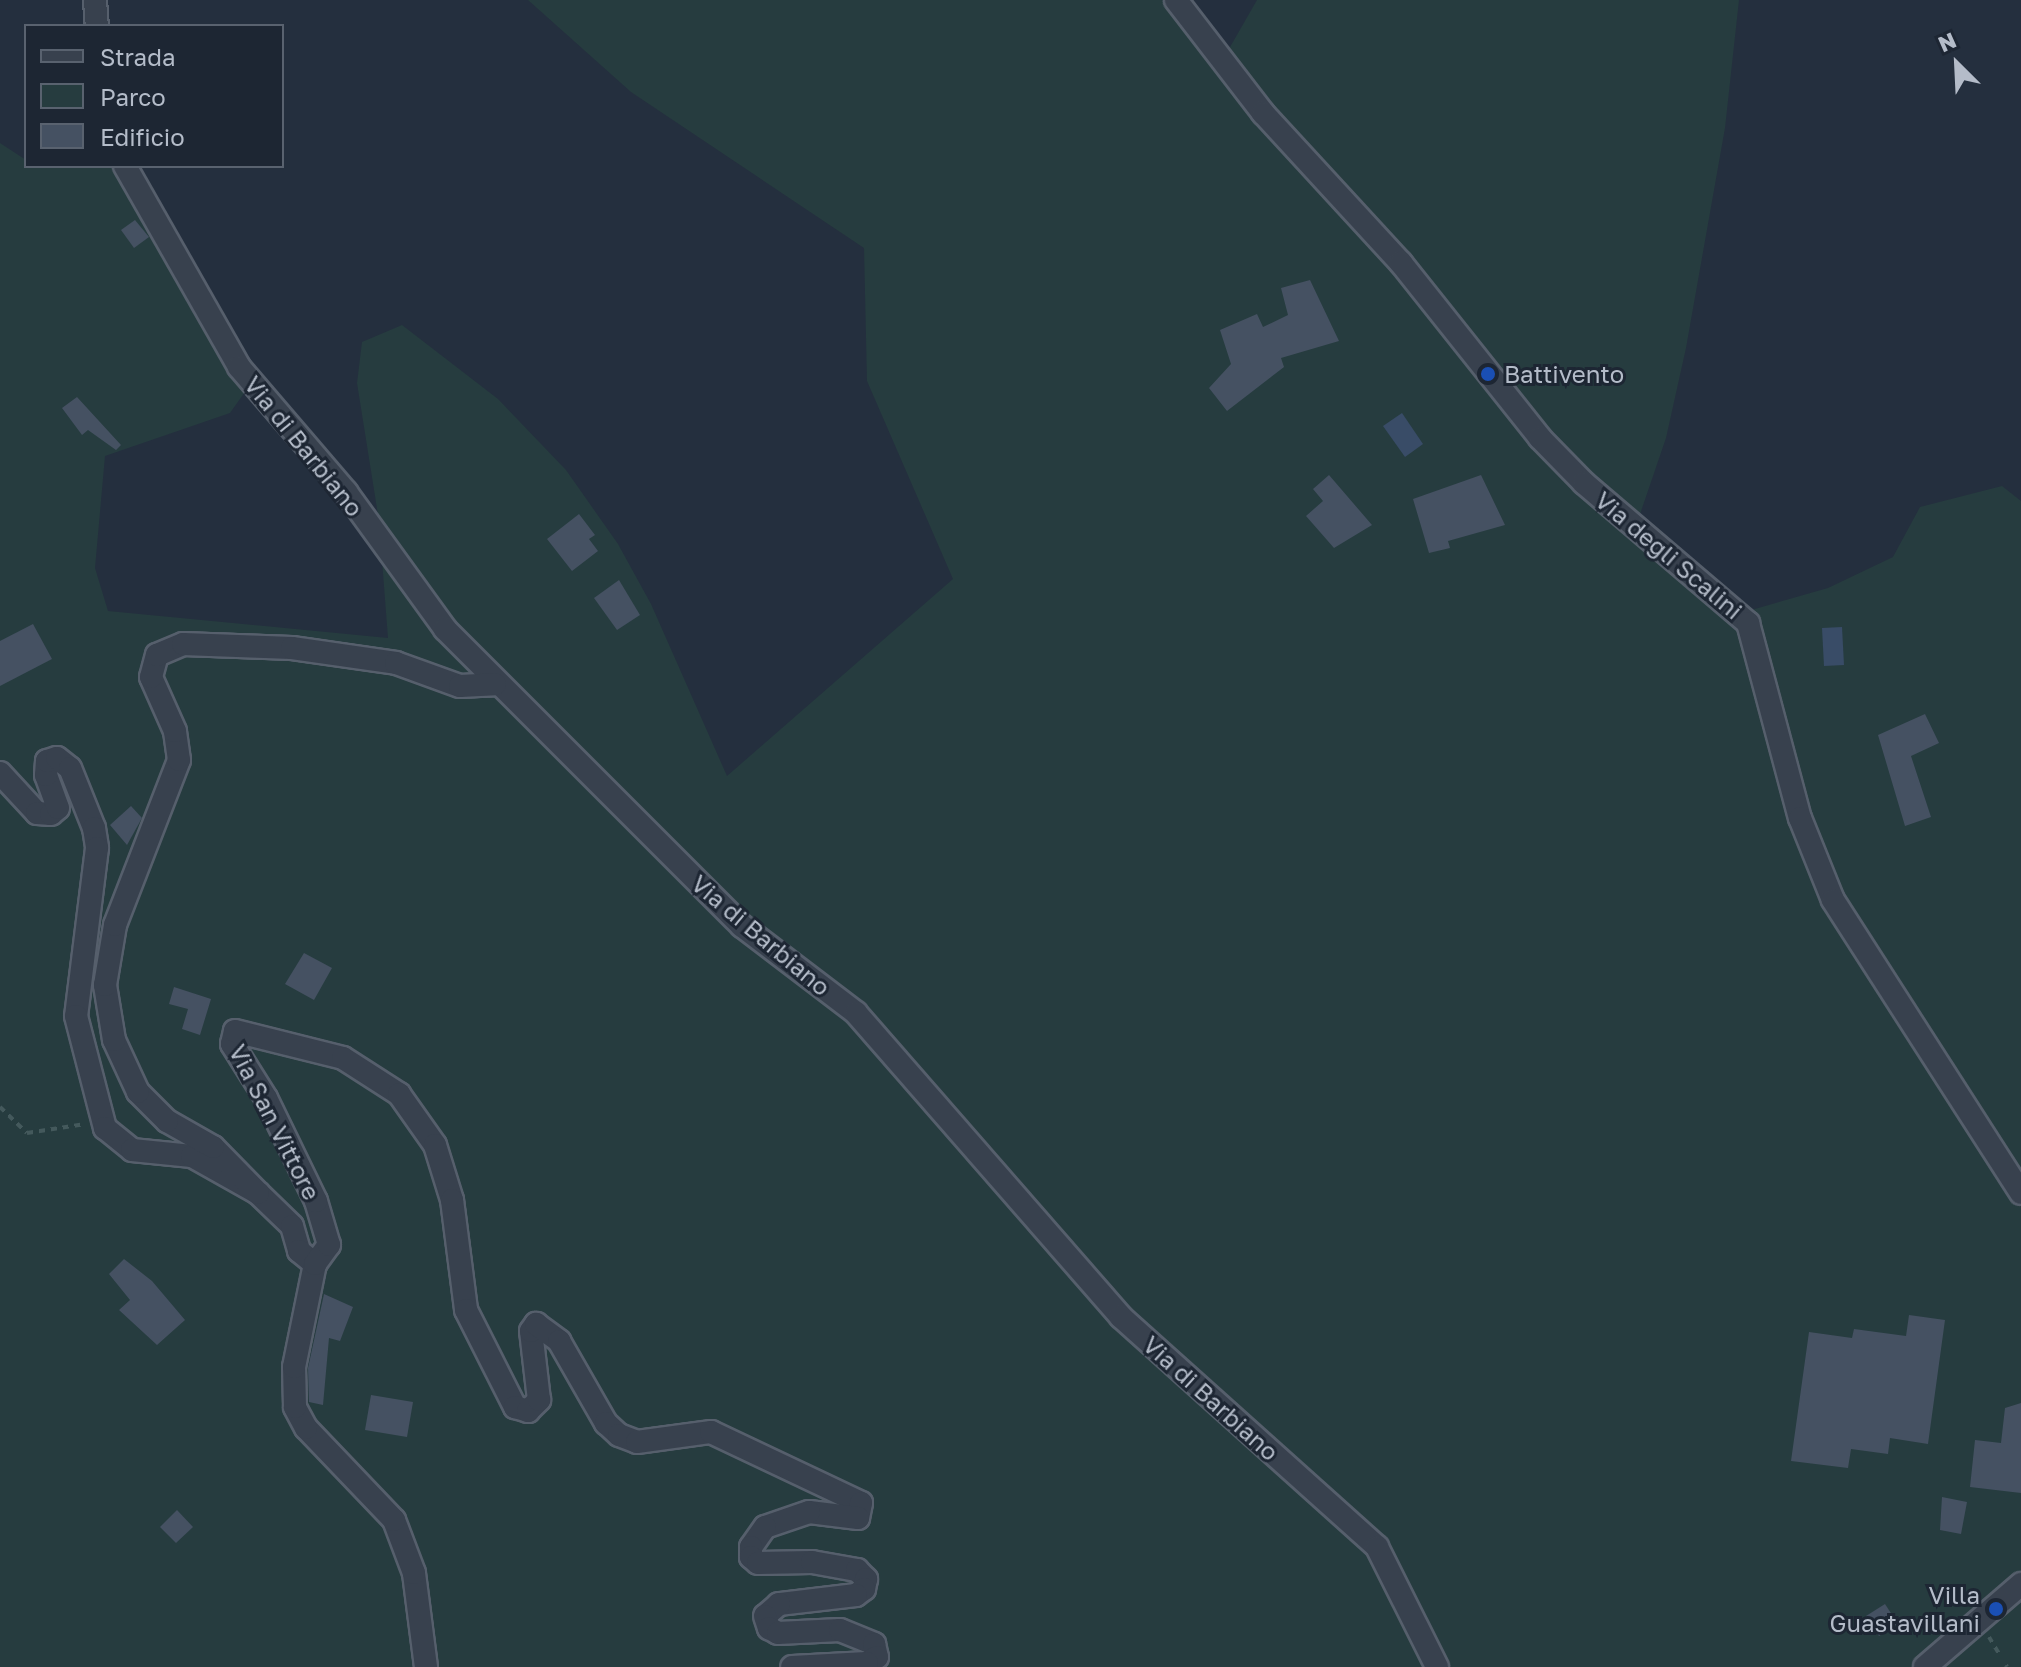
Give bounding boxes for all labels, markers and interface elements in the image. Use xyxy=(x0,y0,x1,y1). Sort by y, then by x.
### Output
legend xyxy=(24,24,284,168)
north arrow xyxy=(1917,24,1997,104)
text: N xyxy=(1934,26,1960,57)
text: Strada xyxy=(100,42,175,71)
text: Parco xyxy=(100,82,166,111)
text: Edificio xyxy=(100,122,185,151)
place label: Battivento xyxy=(1504,360,1624,388)
marker: Battivento xyxy=(1479,365,1497,383)
street label: Via di Barbiano xyxy=(239,370,369,522)
street label: Via degli Scalini xyxy=(1590,485,1748,625)
street label: Via di Barbiano xyxy=(686,869,836,1001)
street label: Via San Vittore xyxy=(223,1039,327,1205)
street label: Via di Barbiano xyxy=(1137,1330,1285,1466)
place label: Villa Guastavillani xyxy=(1830,1581,1980,1637)
marker: Villa Guastavillani xyxy=(1987,1600,2005,1618)

